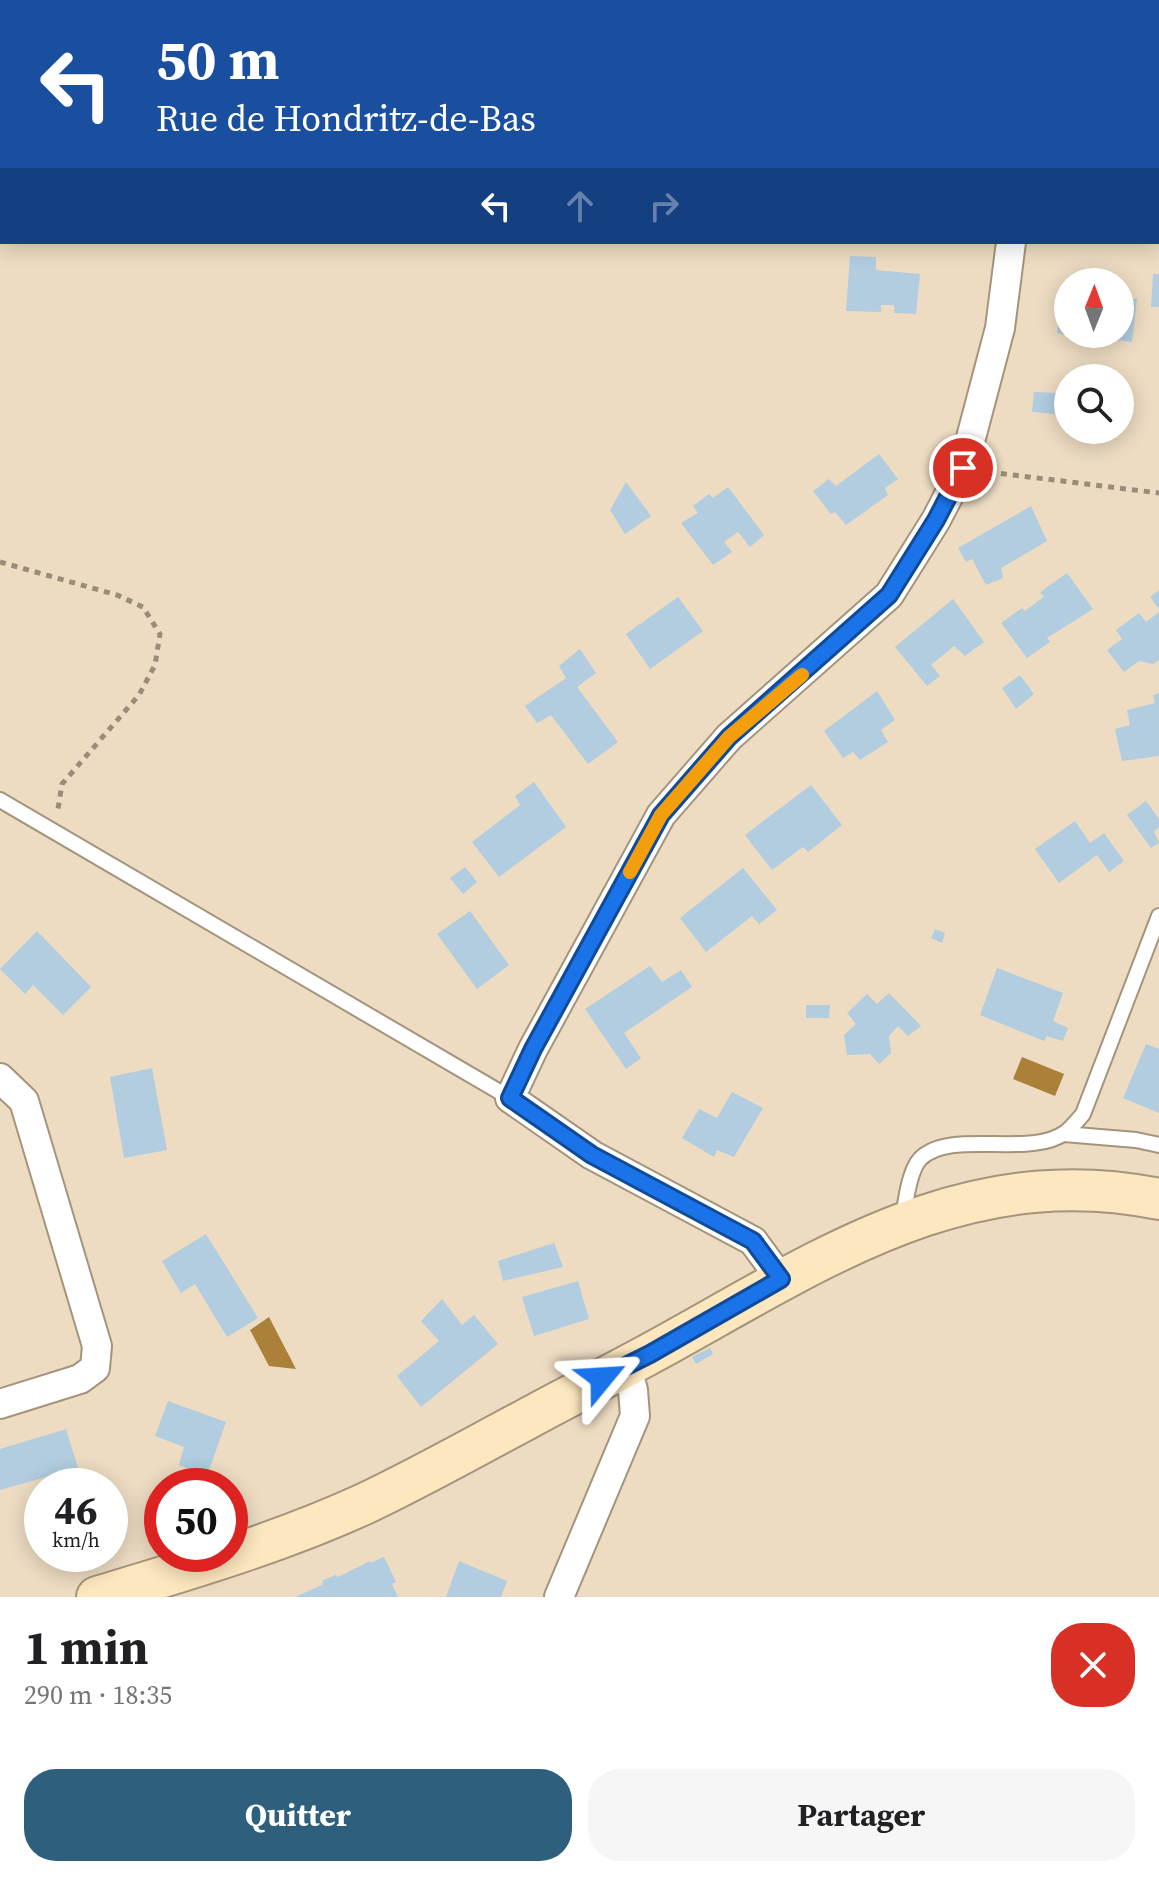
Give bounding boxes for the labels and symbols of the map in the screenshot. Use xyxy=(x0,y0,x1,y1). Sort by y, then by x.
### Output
north arrow xyxy=(1054,268,1134,348)
pin xyxy=(929,434,997,502)
position arrow xyxy=(560,1336,644,1420)
speed limit sign: 50 xyxy=(144,1468,248,1572)

